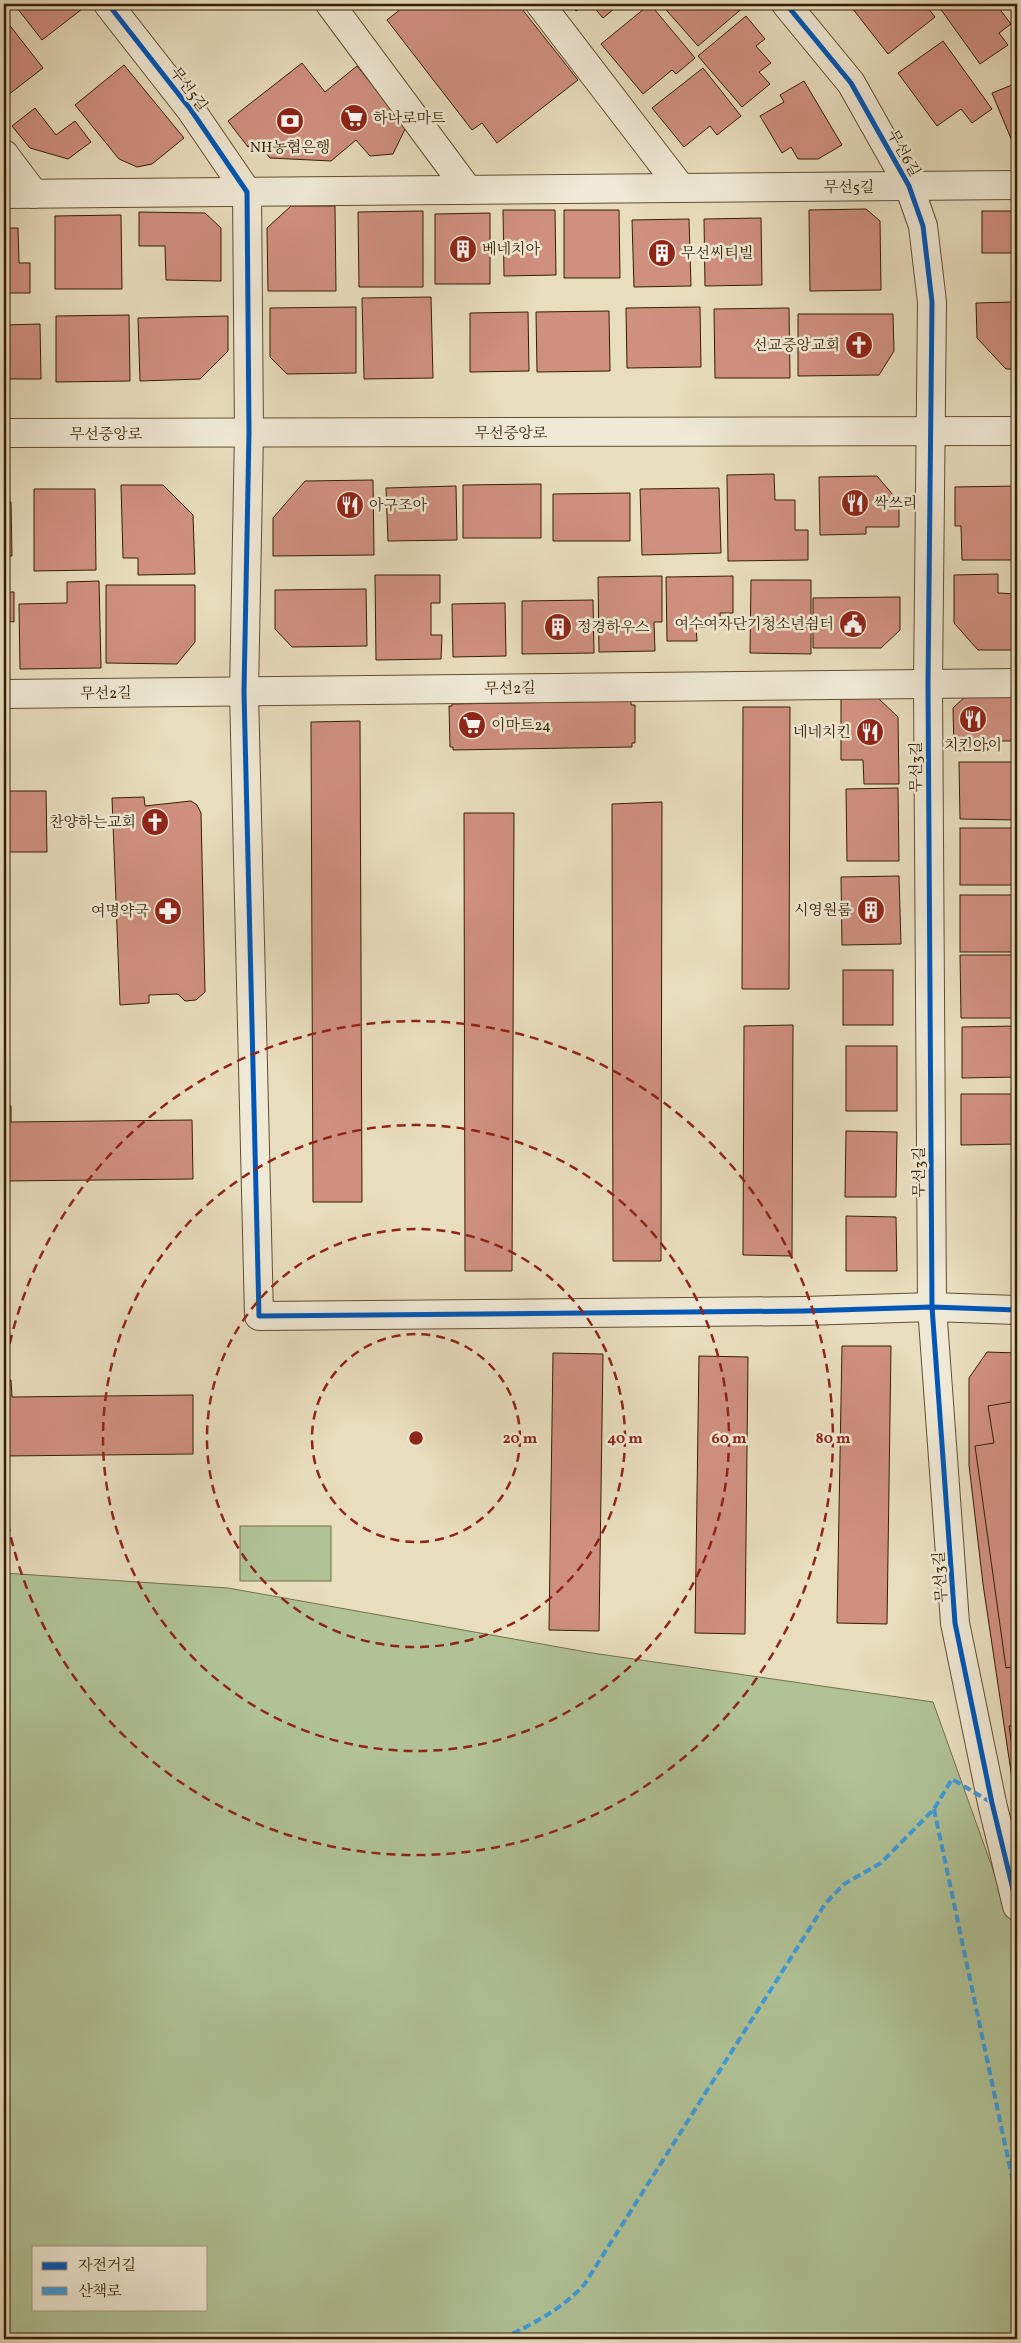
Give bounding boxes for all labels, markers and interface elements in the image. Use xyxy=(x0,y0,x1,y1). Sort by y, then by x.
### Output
street label: 무선5길 xyxy=(164,63,211,116)
supermarket icon: 하나로마트 xyxy=(339,103,369,133)
bank icon: NH농협은행 xyxy=(275,106,305,136)
place label: 하나로마트 xyxy=(373,109,446,130)
street label: 무선6길 xyxy=(881,126,924,181)
place label: NH농협은행 xyxy=(250,138,330,159)
street label: 무선5길 xyxy=(824,178,874,199)
building icon: 베네치아 xyxy=(448,234,478,264)
building icon: 무선씨티빌 xyxy=(647,238,677,268)
place label: 베네치아 xyxy=(482,240,540,261)
place label: 무선씨티빌 xyxy=(681,244,753,265)
church icon: 선교중앙교회 xyxy=(844,330,874,360)
place label: 선교중앙교회 xyxy=(753,336,840,357)
street label: 무선중앙로 xyxy=(475,424,548,445)
street label: 무선중앙로 xyxy=(70,425,143,446)
restaurant icon: 싹쓰리 xyxy=(840,488,870,518)
restaurant icon: 아구조아 xyxy=(335,490,365,520)
place label: 싹쓰리 xyxy=(874,494,917,515)
place label: 아구조아 xyxy=(369,496,427,517)
public building icon: 여수여자단기청소년쉼터 xyxy=(838,609,868,639)
building icon: 정경하우스 xyxy=(543,612,573,642)
place label: 여수여자단기청소년쉼터 xyxy=(675,615,834,636)
place label: 정경하우스 xyxy=(577,618,650,639)
street label: 무선2길 xyxy=(484,679,536,700)
street label: 무선2길 xyxy=(80,684,132,705)
restaurant icon: 치킨아이 xyxy=(958,704,988,734)
supermarket icon: 이마트24 xyxy=(457,710,487,740)
place label: 이마트24 xyxy=(491,716,551,737)
restaurant icon: 네네치킨 xyxy=(855,717,885,747)
place label: 네네치킨 xyxy=(793,723,851,744)
place label: 치킨아이 xyxy=(944,736,1002,757)
street label: 무선3길 xyxy=(907,741,928,793)
church icon: 찬양하는교회 xyxy=(140,807,170,837)
place label: 찬양하는교회 xyxy=(49,813,136,834)
building icon: 시영원룸 xyxy=(856,895,886,925)
pharmacy icon: 여명약국 xyxy=(153,896,183,926)
place label: 시영원룸 xyxy=(794,901,853,922)
place label: 여명약국 xyxy=(91,902,150,923)
street label: 무선3길 xyxy=(910,1146,931,1198)
centre of rings xyxy=(407,1429,425,1447)
text: 20 m xyxy=(503,1429,538,1450)
text: 40 m xyxy=(607,1429,643,1450)
text: 60 m xyxy=(712,1429,747,1450)
text: 80 m xyxy=(816,1429,851,1450)
street label: 무선3길 xyxy=(929,1551,954,1603)
legend xyxy=(32,2246,208,2310)
text: 자전거길 xyxy=(78,2256,136,2277)
text: 산책로 xyxy=(78,2282,122,2303)

